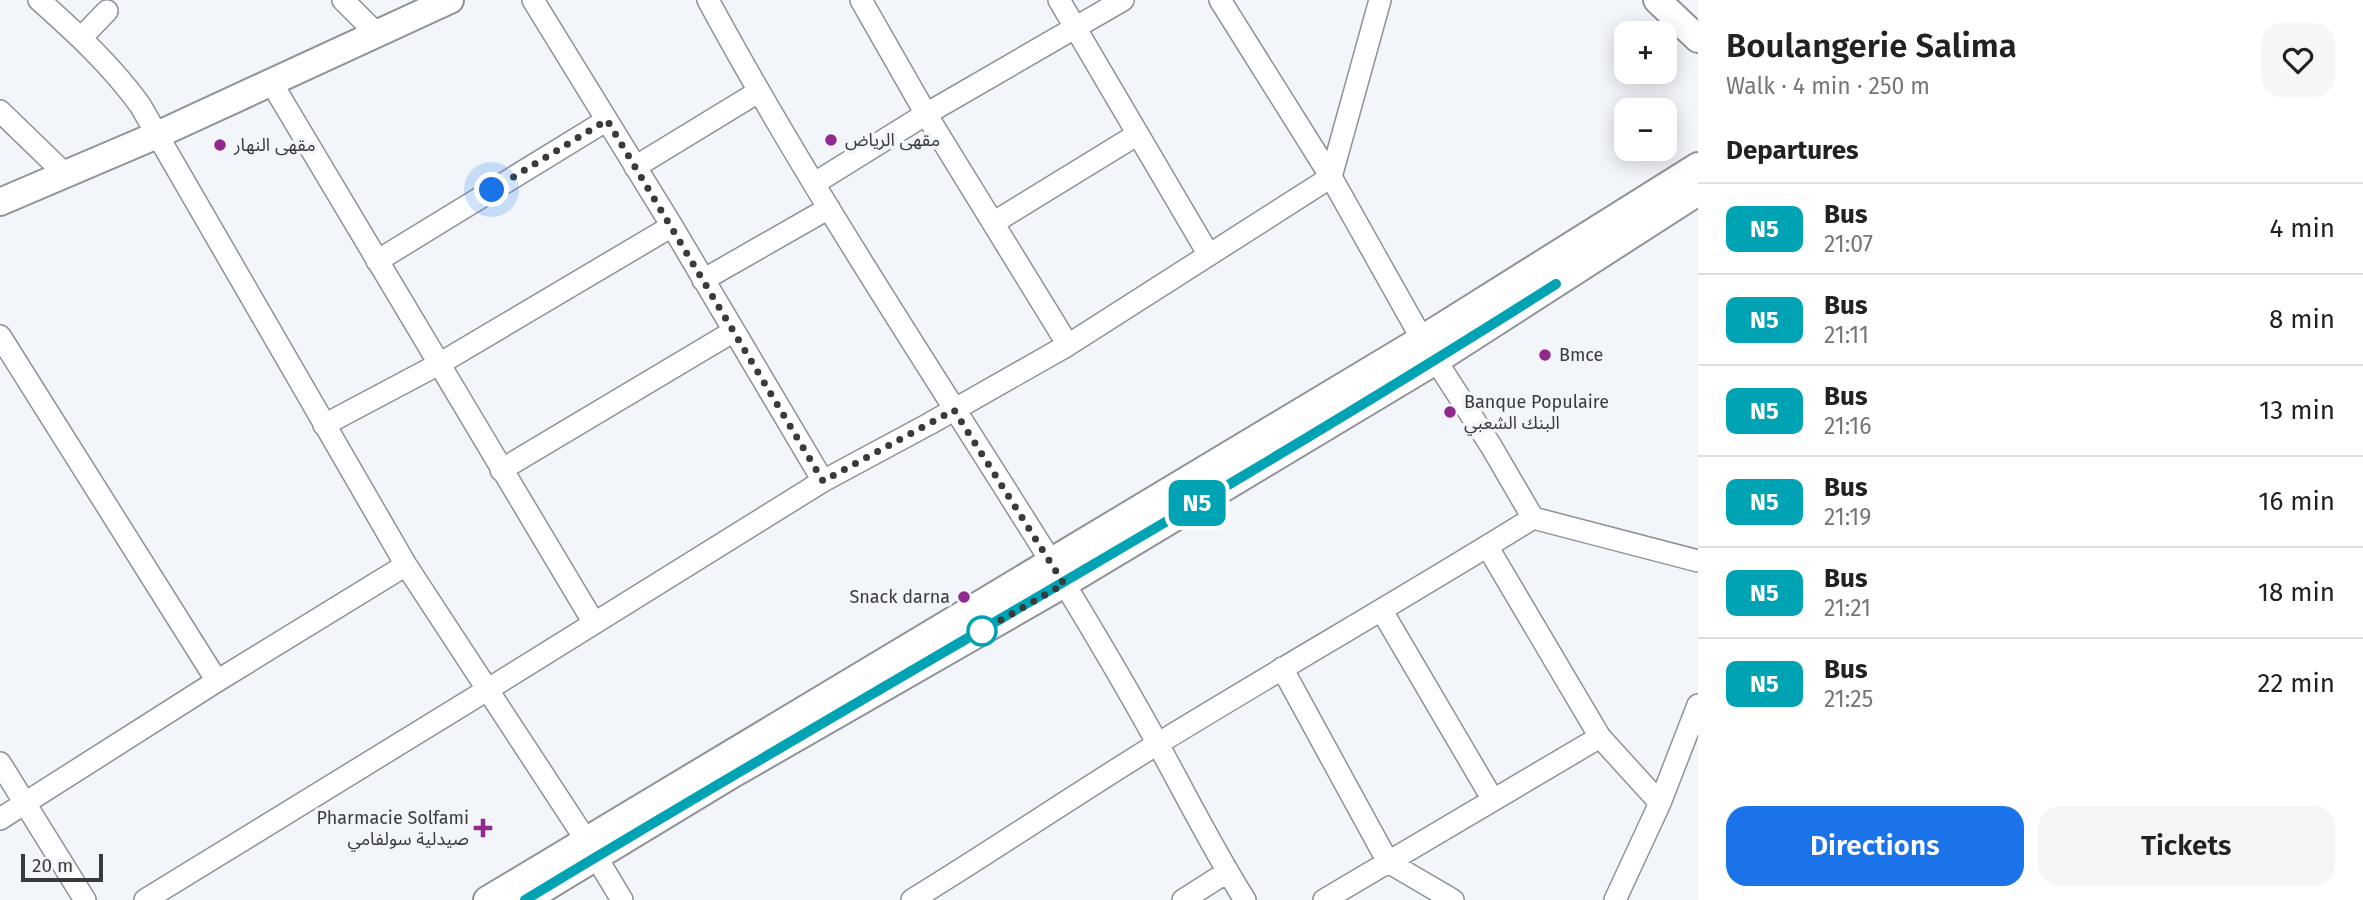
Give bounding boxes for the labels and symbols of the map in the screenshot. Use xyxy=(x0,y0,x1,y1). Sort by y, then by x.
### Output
place label: مقهى الرياض xyxy=(845,129,940,151)
marker: مقهى الرياض xyxy=(823,132,839,148)
place label: مقهى النهار xyxy=(233,134,316,156)
marker: مقهى النهار xyxy=(212,137,228,153)
your location xyxy=(474,172,509,207)
place label: Bmce xyxy=(1559,344,1603,366)
marker: Bmce xyxy=(1537,347,1553,363)
place label: Banque Populaire البنك الشعبي xyxy=(1464,391,1609,436)
marker: Banque Populaire البنك الشعبي xyxy=(1442,404,1458,420)
line badge: N5 xyxy=(1166,480,1228,526)
place label: Snack darna xyxy=(849,586,950,608)
marker: Snack darna xyxy=(956,589,972,605)
unlabelled marker xyxy=(967,616,997,646)
place label: Pharmacie Solfami صيدلية سولفامي xyxy=(317,807,469,852)
marker: Pharmacie Solfami صيدلية سولفامي xyxy=(475,820,491,836)
scale bar xyxy=(21,851,103,883)

